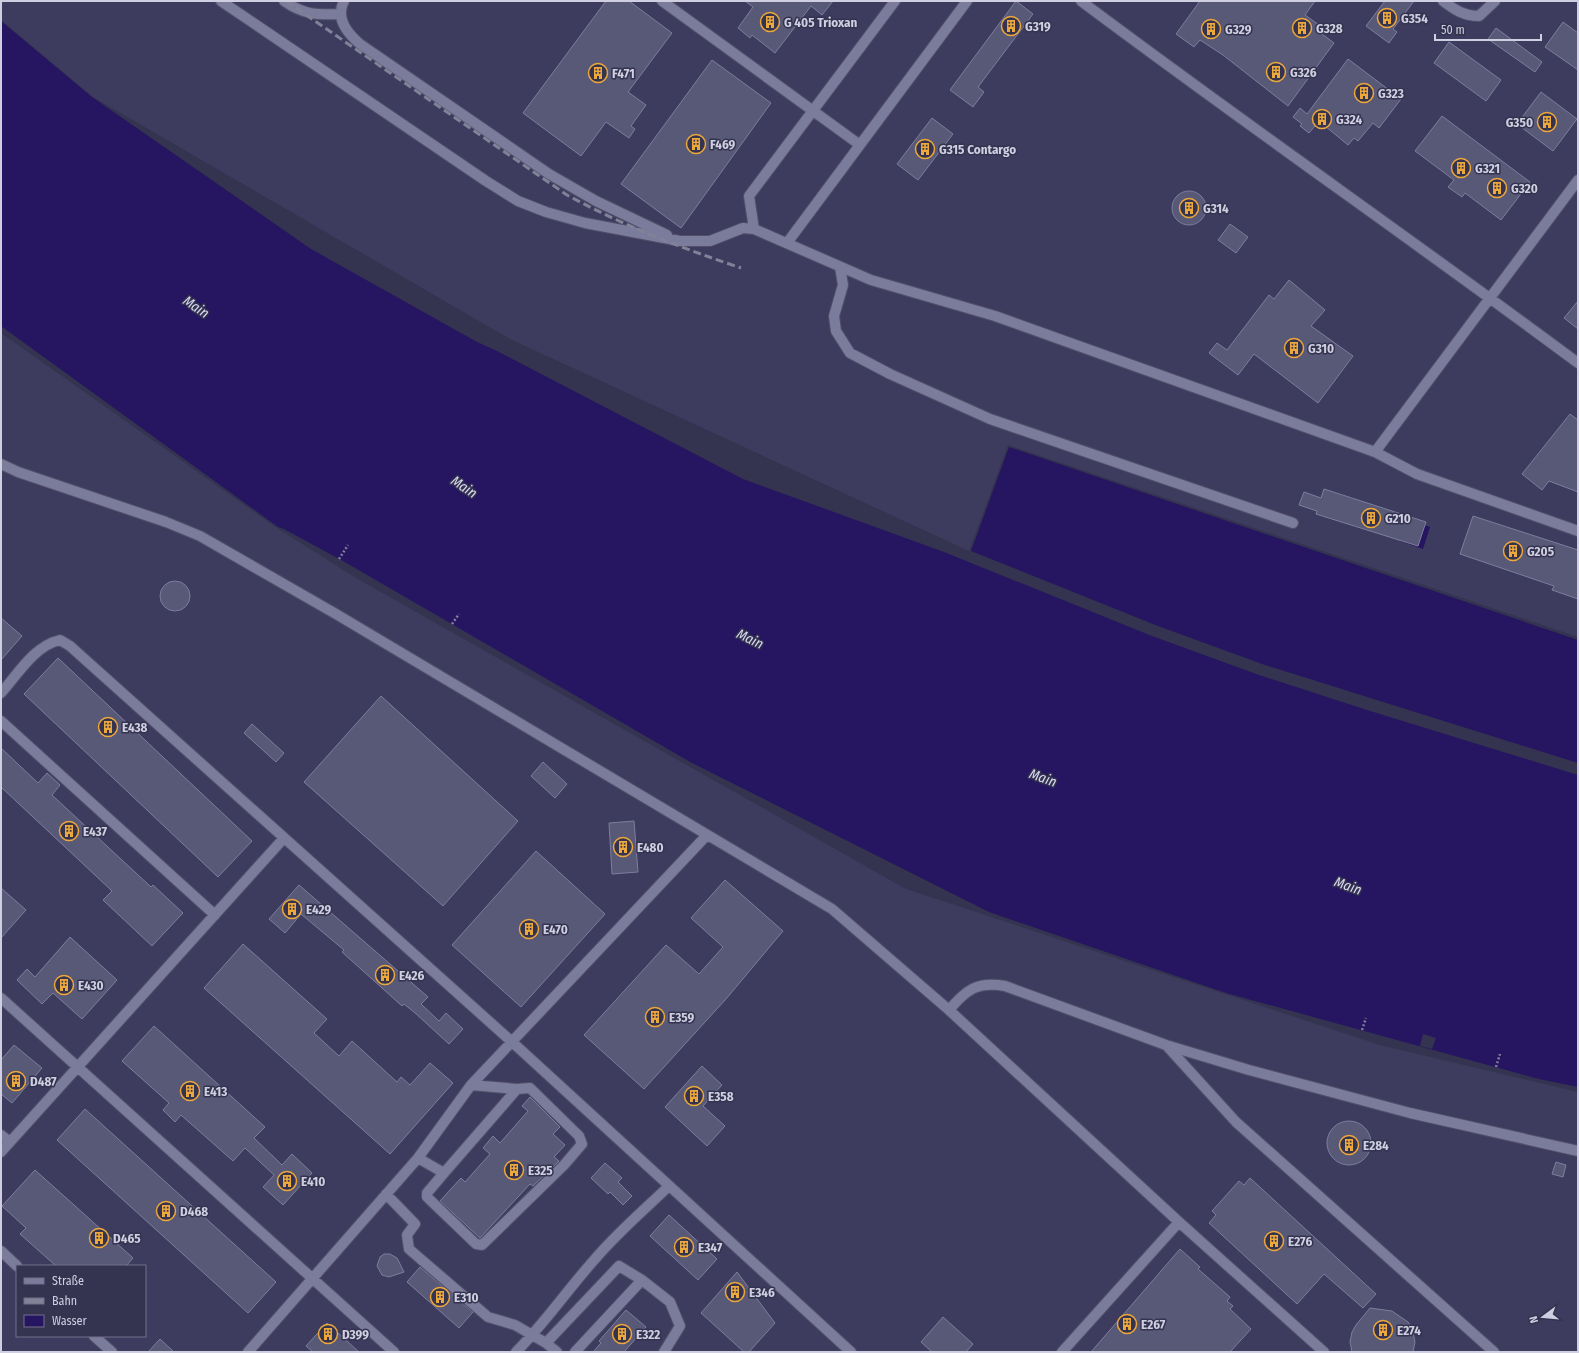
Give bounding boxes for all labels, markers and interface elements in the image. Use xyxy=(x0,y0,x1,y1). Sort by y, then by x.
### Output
building icon: G354 xyxy=(1376,7,1398,29)
building icon: G 405 Trioxan xyxy=(759,11,781,33)
place label: G354 xyxy=(1401,11,1428,26)
place label: G 405 Trioxan xyxy=(784,15,857,30)
building icon: G319 xyxy=(1000,15,1022,37)
scale bar xyxy=(1435,16,1541,42)
building icon: G328 xyxy=(1291,17,1313,39)
building icon: G329 xyxy=(1200,18,1222,40)
place label: G319 xyxy=(1025,19,1051,34)
place label: G328 xyxy=(1316,21,1343,36)
place label: G329 xyxy=(1225,22,1252,37)
text: 50 m xyxy=(1441,23,1465,37)
building icon: G326 xyxy=(1265,61,1287,83)
building icon: F471 xyxy=(587,62,609,84)
place label: G326 xyxy=(1290,65,1317,80)
place label: F471 xyxy=(612,66,635,81)
building icon: G323 xyxy=(1353,82,1375,104)
place label: G323 xyxy=(1378,86,1404,101)
building icon: G324 xyxy=(1311,108,1333,130)
building icon: G350 xyxy=(1536,111,1558,133)
place label: G324 xyxy=(1336,112,1362,127)
place label: G350 xyxy=(1506,115,1533,130)
building icon: F469 xyxy=(685,133,707,155)
place label: F469 xyxy=(710,137,736,152)
building icon: G315 Contargo xyxy=(914,138,936,160)
place label: G315 Contargo xyxy=(939,142,1016,157)
building icon: G321 xyxy=(1450,157,1472,179)
place label: G321 xyxy=(1475,161,1500,176)
building icon: G320 xyxy=(1486,177,1508,199)
place label: G320 xyxy=(1511,181,1538,196)
building icon: G314 xyxy=(1178,197,1200,219)
place label: G314 xyxy=(1203,201,1229,216)
water label: Main xyxy=(180,292,212,322)
building icon: G310 xyxy=(1283,337,1305,359)
place label: G310 xyxy=(1308,341,1334,356)
water label: Main xyxy=(448,472,480,502)
building icon: G210 xyxy=(1360,507,1382,529)
place label: G210 xyxy=(1385,511,1411,526)
building icon: G205 xyxy=(1502,540,1524,562)
place label: G205 xyxy=(1527,544,1554,559)
water label: Main xyxy=(734,625,766,653)
building icon: E438 xyxy=(97,716,119,738)
place label: E438 xyxy=(122,720,148,735)
water label: Main xyxy=(1027,765,1059,791)
building icon: E437 xyxy=(58,820,80,842)
place label: E437 xyxy=(83,824,108,839)
building icon: E480 xyxy=(612,836,634,858)
place label: E480 xyxy=(637,840,664,855)
water label: Main xyxy=(1332,873,1364,899)
building icon: E429 xyxy=(281,898,303,920)
place label: E429 xyxy=(306,902,331,917)
building icon: E470 xyxy=(518,918,540,940)
place label: E470 xyxy=(543,922,568,937)
building icon: E426 xyxy=(374,964,396,986)
place label: E426 xyxy=(399,968,424,983)
building icon: E430 xyxy=(53,974,75,996)
place label: E430 xyxy=(78,978,104,993)
building icon: E359 xyxy=(644,1006,666,1028)
place label: E359 xyxy=(669,1010,694,1025)
building icon: D487 xyxy=(5,1070,27,1092)
place label: D487 xyxy=(30,1074,57,1089)
building icon: E413 xyxy=(179,1080,201,1102)
place label: E413 xyxy=(204,1084,227,1099)
building icon: E358 xyxy=(683,1085,705,1107)
place label: E358 xyxy=(708,1089,734,1104)
building icon: E284 xyxy=(1338,1134,1360,1156)
place label: E284 xyxy=(1363,1138,1389,1153)
building icon: E325 xyxy=(503,1159,525,1181)
place label: E325 xyxy=(528,1163,553,1178)
building icon: E410 xyxy=(276,1170,298,1192)
place label: E410 xyxy=(301,1174,325,1189)
building icon: D468 xyxy=(155,1200,177,1222)
place label: D468 xyxy=(180,1204,208,1219)
building icon: D465 xyxy=(88,1227,110,1249)
building icon: E276 xyxy=(1263,1230,1285,1252)
place label: D465 xyxy=(113,1231,141,1246)
place label: E276 xyxy=(1288,1234,1312,1249)
building icon: E347 xyxy=(673,1236,695,1258)
place label: E347 xyxy=(698,1240,723,1255)
legend xyxy=(16,1265,146,1337)
text: Straße xyxy=(52,1274,84,1288)
building icon: E346 xyxy=(724,1281,746,1303)
place label: E346 xyxy=(749,1285,775,1300)
building icon: E310 xyxy=(429,1286,451,1308)
place label: E310 xyxy=(454,1290,479,1305)
text: Bahn xyxy=(52,1294,77,1308)
north arrow xyxy=(1523,1297,1563,1337)
building icon: E267 xyxy=(1116,1313,1138,1335)
text: Wasser xyxy=(52,1314,87,1328)
text: N xyxy=(1527,1315,1541,1325)
place label: E267 xyxy=(1141,1317,1166,1332)
building icon: E274 xyxy=(1372,1319,1394,1341)
building icon: D399 xyxy=(317,1323,339,1345)
building icon: E322 xyxy=(611,1323,633,1345)
place label: E274 xyxy=(1397,1323,1421,1338)
place label: D399 xyxy=(342,1327,369,1342)
place label: E322 xyxy=(636,1327,660,1342)

